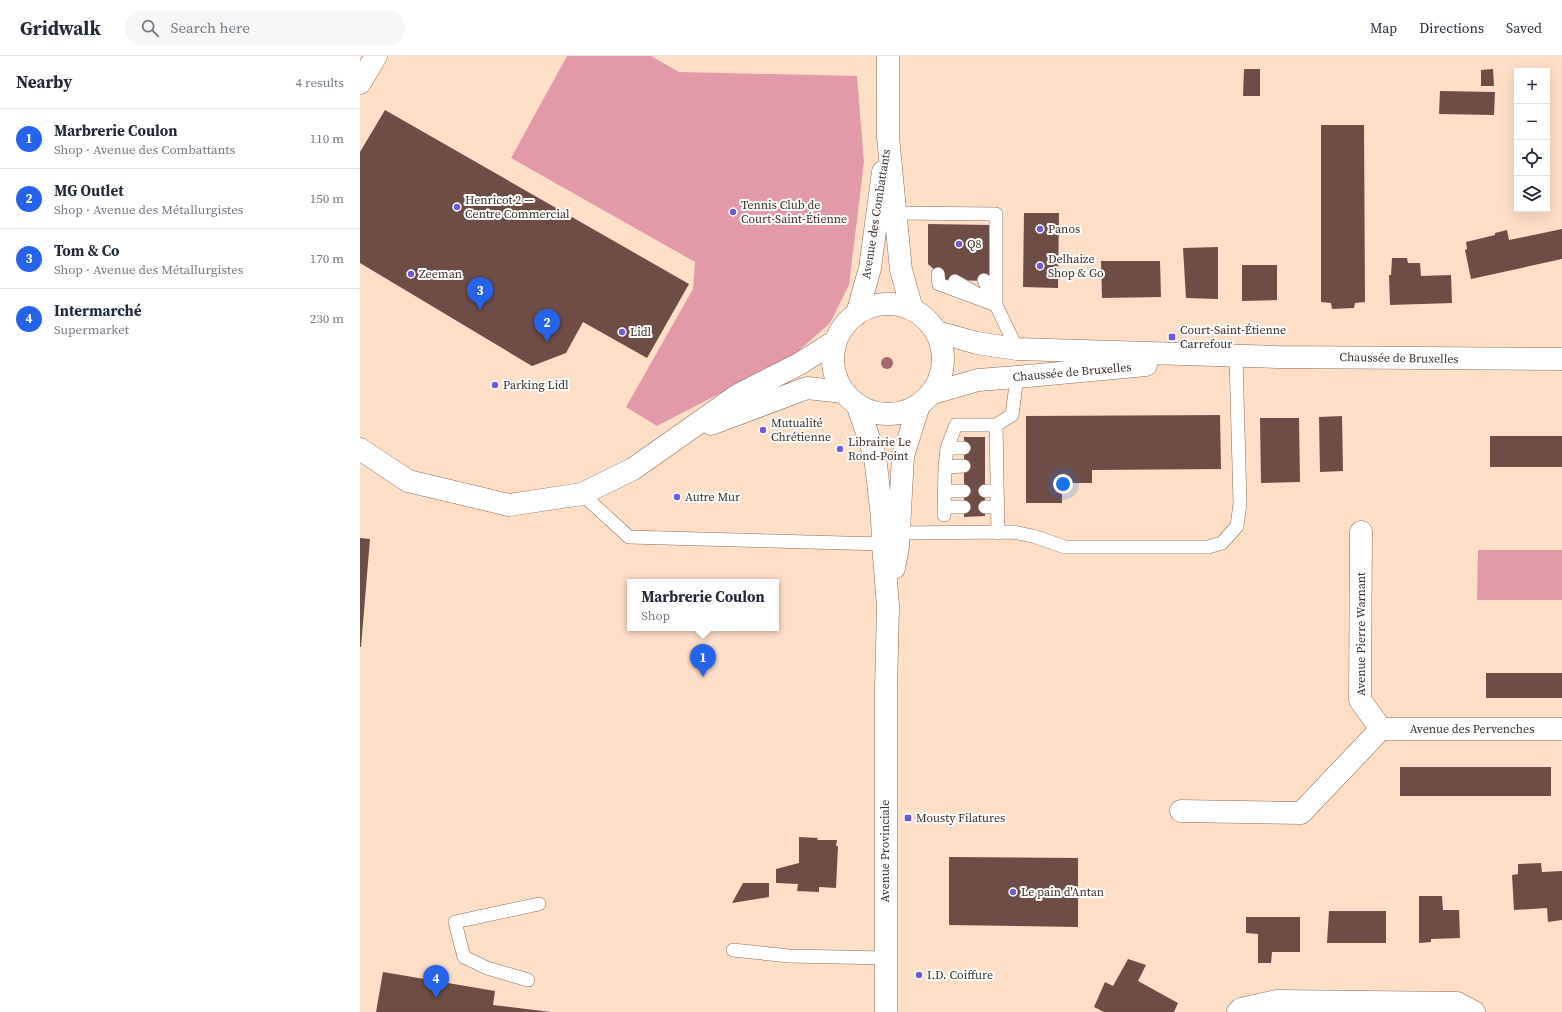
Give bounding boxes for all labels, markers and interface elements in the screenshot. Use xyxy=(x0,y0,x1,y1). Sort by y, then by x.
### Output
search box xyxy=(125,10,405,46)
text: Gridwalk xyxy=(20,15,101,41)
icon: search xyxy=(139,17,161,39)
text: Search here xyxy=(171,17,250,38)
text: Map xyxy=(1370,18,1397,38)
text: Directions xyxy=(1419,18,1484,38)
text: Saved xyxy=(1506,18,1542,38)
map controls xyxy=(1514,68,1550,212)
button: + xyxy=(1514,68,1550,104)
text: Nearby xyxy=(16,70,72,94)
text: 4 results xyxy=(296,74,344,91)
button: − xyxy=(1514,104,1550,140)
text: Marbrerie Coulon xyxy=(54,120,178,141)
text: 1 xyxy=(25,130,33,147)
text: 110 m xyxy=(310,130,344,147)
button: locate xyxy=(1514,140,1550,176)
text: Shop · Avenue des Combattants xyxy=(54,141,235,158)
street label: Avenue des Combattants xyxy=(858,148,894,280)
button: layers xyxy=(1514,176,1550,212)
text: MG Outlet xyxy=(54,180,124,201)
text: 2 xyxy=(25,190,33,207)
text: 150 m xyxy=(310,190,344,207)
place label: Henricot 2 — Centre Commercial xyxy=(465,192,570,222)
place label: Tennis Club de Court-Saint-Étienne xyxy=(741,197,847,227)
text: Shop · Avenue des Métallurgistes xyxy=(54,201,244,218)
marker: Henricot 2 — Centre Commercial xyxy=(452,202,462,212)
marker: Tennis Club de Court-Saint-Étienne xyxy=(728,207,738,217)
place label: Panos xyxy=(1048,221,1080,237)
marker: Panos xyxy=(1035,224,1045,234)
place label: Q8 xyxy=(967,236,981,252)
marker: Q8 xyxy=(954,239,964,249)
text: Tom & Co xyxy=(54,240,119,261)
text: 3 xyxy=(25,250,33,267)
text: 170 m xyxy=(310,250,344,267)
place label: Delhaize Shop & Go xyxy=(1048,251,1104,281)
text: Shop · Avenue des Métallurgistes xyxy=(54,261,244,278)
marker: Delhaize Shop & Go xyxy=(1035,261,1045,271)
place label: Zeeman xyxy=(419,266,462,282)
marker: Zeeman xyxy=(406,269,416,279)
pin: 3 xyxy=(467,277,493,310)
text: Intermarché xyxy=(54,300,142,321)
pin: 2 xyxy=(534,309,560,342)
text: 4 xyxy=(25,310,33,327)
text: 230 m xyxy=(310,310,344,327)
text: Supermarket xyxy=(54,321,129,338)
place label: Court-Saint-Étienne Carrefour xyxy=(1180,322,1286,352)
place label: Lidl xyxy=(630,324,652,340)
marker: Lidl xyxy=(617,327,627,337)
marker: Court-Saint-Étienne Carrefour xyxy=(1167,332,1177,342)
street label: Chaussée de Bruxelles xyxy=(1339,349,1459,367)
street label: Chaussée de Bruxelles xyxy=(1012,359,1132,385)
place label: Parking Lidl xyxy=(503,377,569,393)
marker: Parking Lidl xyxy=(490,380,500,390)
place label: Mutualité Chrétienne xyxy=(771,415,831,445)
marker: Mutualité Chrétienne xyxy=(758,425,768,435)
place label: Librairie Le Rond-Point xyxy=(848,434,911,464)
marker: Librairie Le Rond-Point xyxy=(835,444,845,454)
your location xyxy=(1053,474,1073,494)
place label: Autre Mur xyxy=(685,489,740,505)
marker: Autre Mur xyxy=(672,492,682,502)
street label: Avenue Pierre Warnant xyxy=(1353,572,1369,696)
popup xyxy=(627,579,779,631)
text: Marbrerie Coulon xyxy=(641,586,765,607)
text: Shop xyxy=(641,607,670,624)
pin: 1 xyxy=(690,644,716,677)
street label: Avenue des Pervenches xyxy=(1410,721,1534,737)
street label: Avenue Provinciale xyxy=(877,800,893,902)
place label: Mousty Filatures xyxy=(916,810,1005,826)
marker: Mousty Filatures xyxy=(903,813,913,823)
place label: Le pain d'Antan xyxy=(1021,884,1104,900)
marker: Le pain d'Antan xyxy=(1008,887,1018,897)
pin: 4 xyxy=(423,965,449,998)
place label: I.D. Coiffure xyxy=(927,967,993,983)
marker: I.D. Coiffure xyxy=(914,970,924,980)

